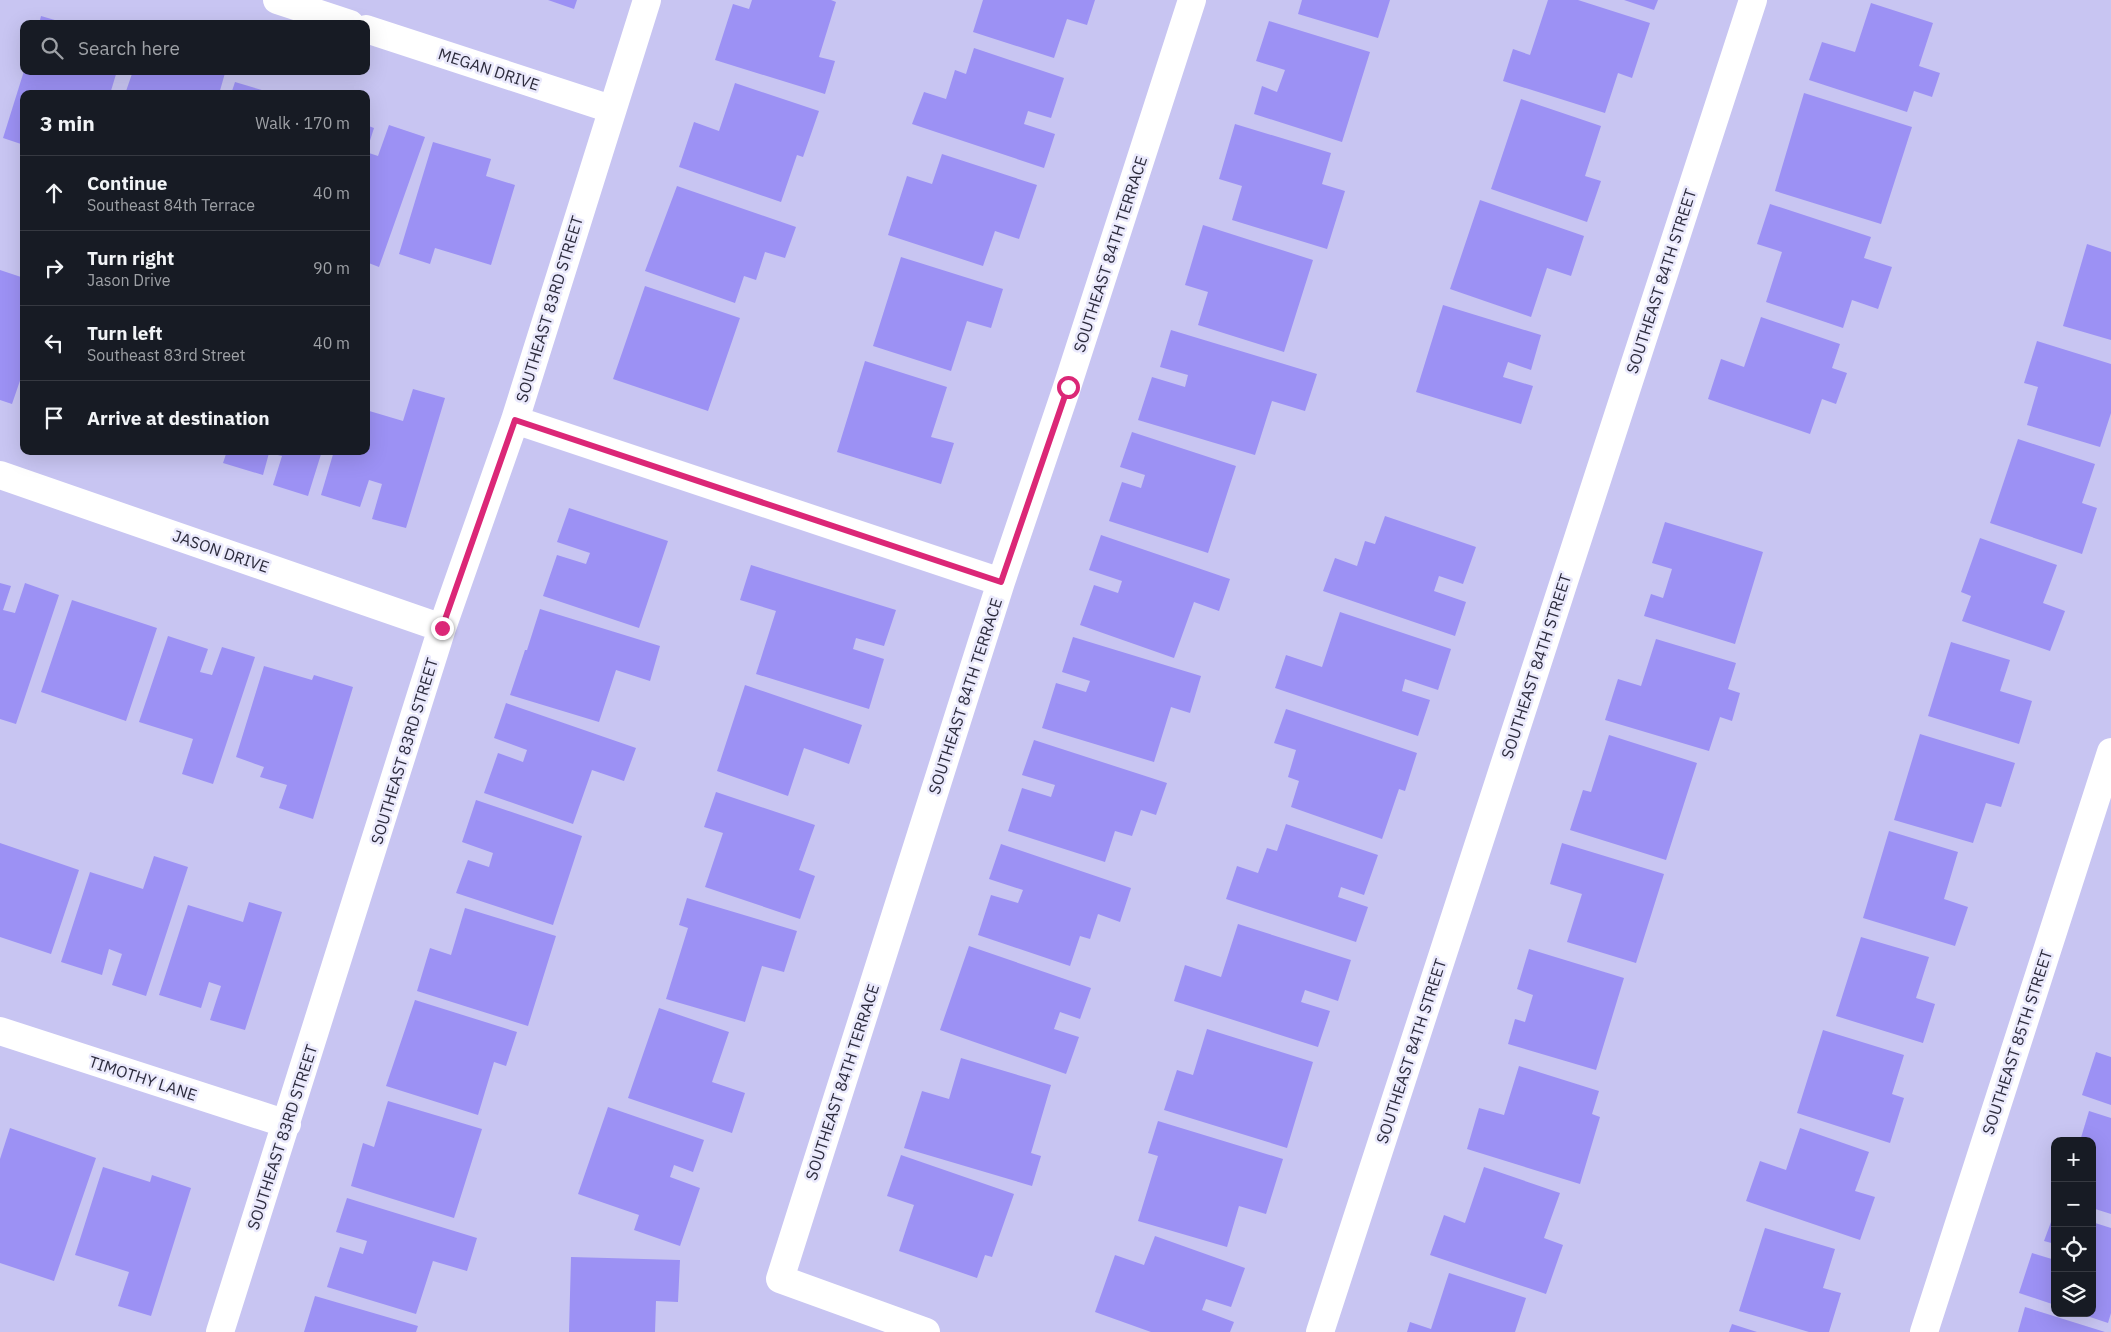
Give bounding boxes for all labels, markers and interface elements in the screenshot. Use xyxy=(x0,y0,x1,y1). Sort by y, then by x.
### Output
search box xyxy=(20,20,370,75)
icon: search xyxy=(38,34,66,62)
text: Search here xyxy=(78,36,180,60)
street label: MEGAN DRIVE xyxy=(436,43,542,95)
text: 3 min xyxy=(40,109,95,137)
text: Walk · 170 m xyxy=(255,113,350,133)
street label: SOUTHEAST 84TH TERRACE xyxy=(1069,153,1151,355)
text: Continue xyxy=(87,171,167,195)
icon: ahead xyxy=(40,179,68,207)
text: 40 m xyxy=(313,183,350,203)
street label: SOUTHEAST 84TH STREET xyxy=(1622,186,1700,376)
text: Southeast 84th Terrace xyxy=(87,195,255,215)
street label: SOUTHEAST 83RD STREET xyxy=(511,213,587,405)
text: Turn right xyxy=(87,246,174,270)
icon: right xyxy=(40,254,68,282)
text: 90 m xyxy=(313,258,350,278)
text: Jason Drive xyxy=(87,270,170,290)
text: Turn left xyxy=(87,321,163,345)
icon: left xyxy=(40,329,68,357)
text: 40 m xyxy=(313,333,350,353)
text: Southeast 83rd Street xyxy=(87,345,245,365)
route start xyxy=(1057,376,1080,399)
icon: arrive xyxy=(40,404,68,432)
text: Arrive at destination xyxy=(87,406,270,430)
street label: JASON DRIVE xyxy=(170,525,272,577)
street label: SOUTHEAST 84TH STREET xyxy=(1497,571,1575,761)
street label: SOUTHEAST 84TH TERRACE xyxy=(924,595,1006,797)
route end xyxy=(431,617,454,640)
street label: SOUTHEAST 83RD STREET xyxy=(366,655,442,847)
street label: SOUTHEAST 85TH STREET xyxy=(1978,947,2056,1137)
street label: SOUTHEAST 84TH STREET xyxy=(1372,956,1450,1146)
street label: SOUTHEAST 84TH TERRACE xyxy=(801,981,883,1183)
street label: SOUTHEAST 83RD STREET xyxy=(243,1042,321,1232)
street label: TIMOTHY LANE xyxy=(86,1051,200,1105)
map controls xyxy=(2051,1137,2096,1317)
button: + xyxy=(2051,1137,2096,1182)
button: − xyxy=(2051,1182,2096,1227)
button: locate xyxy=(2051,1227,2096,1272)
button: layers xyxy=(2051,1272,2096,1317)

